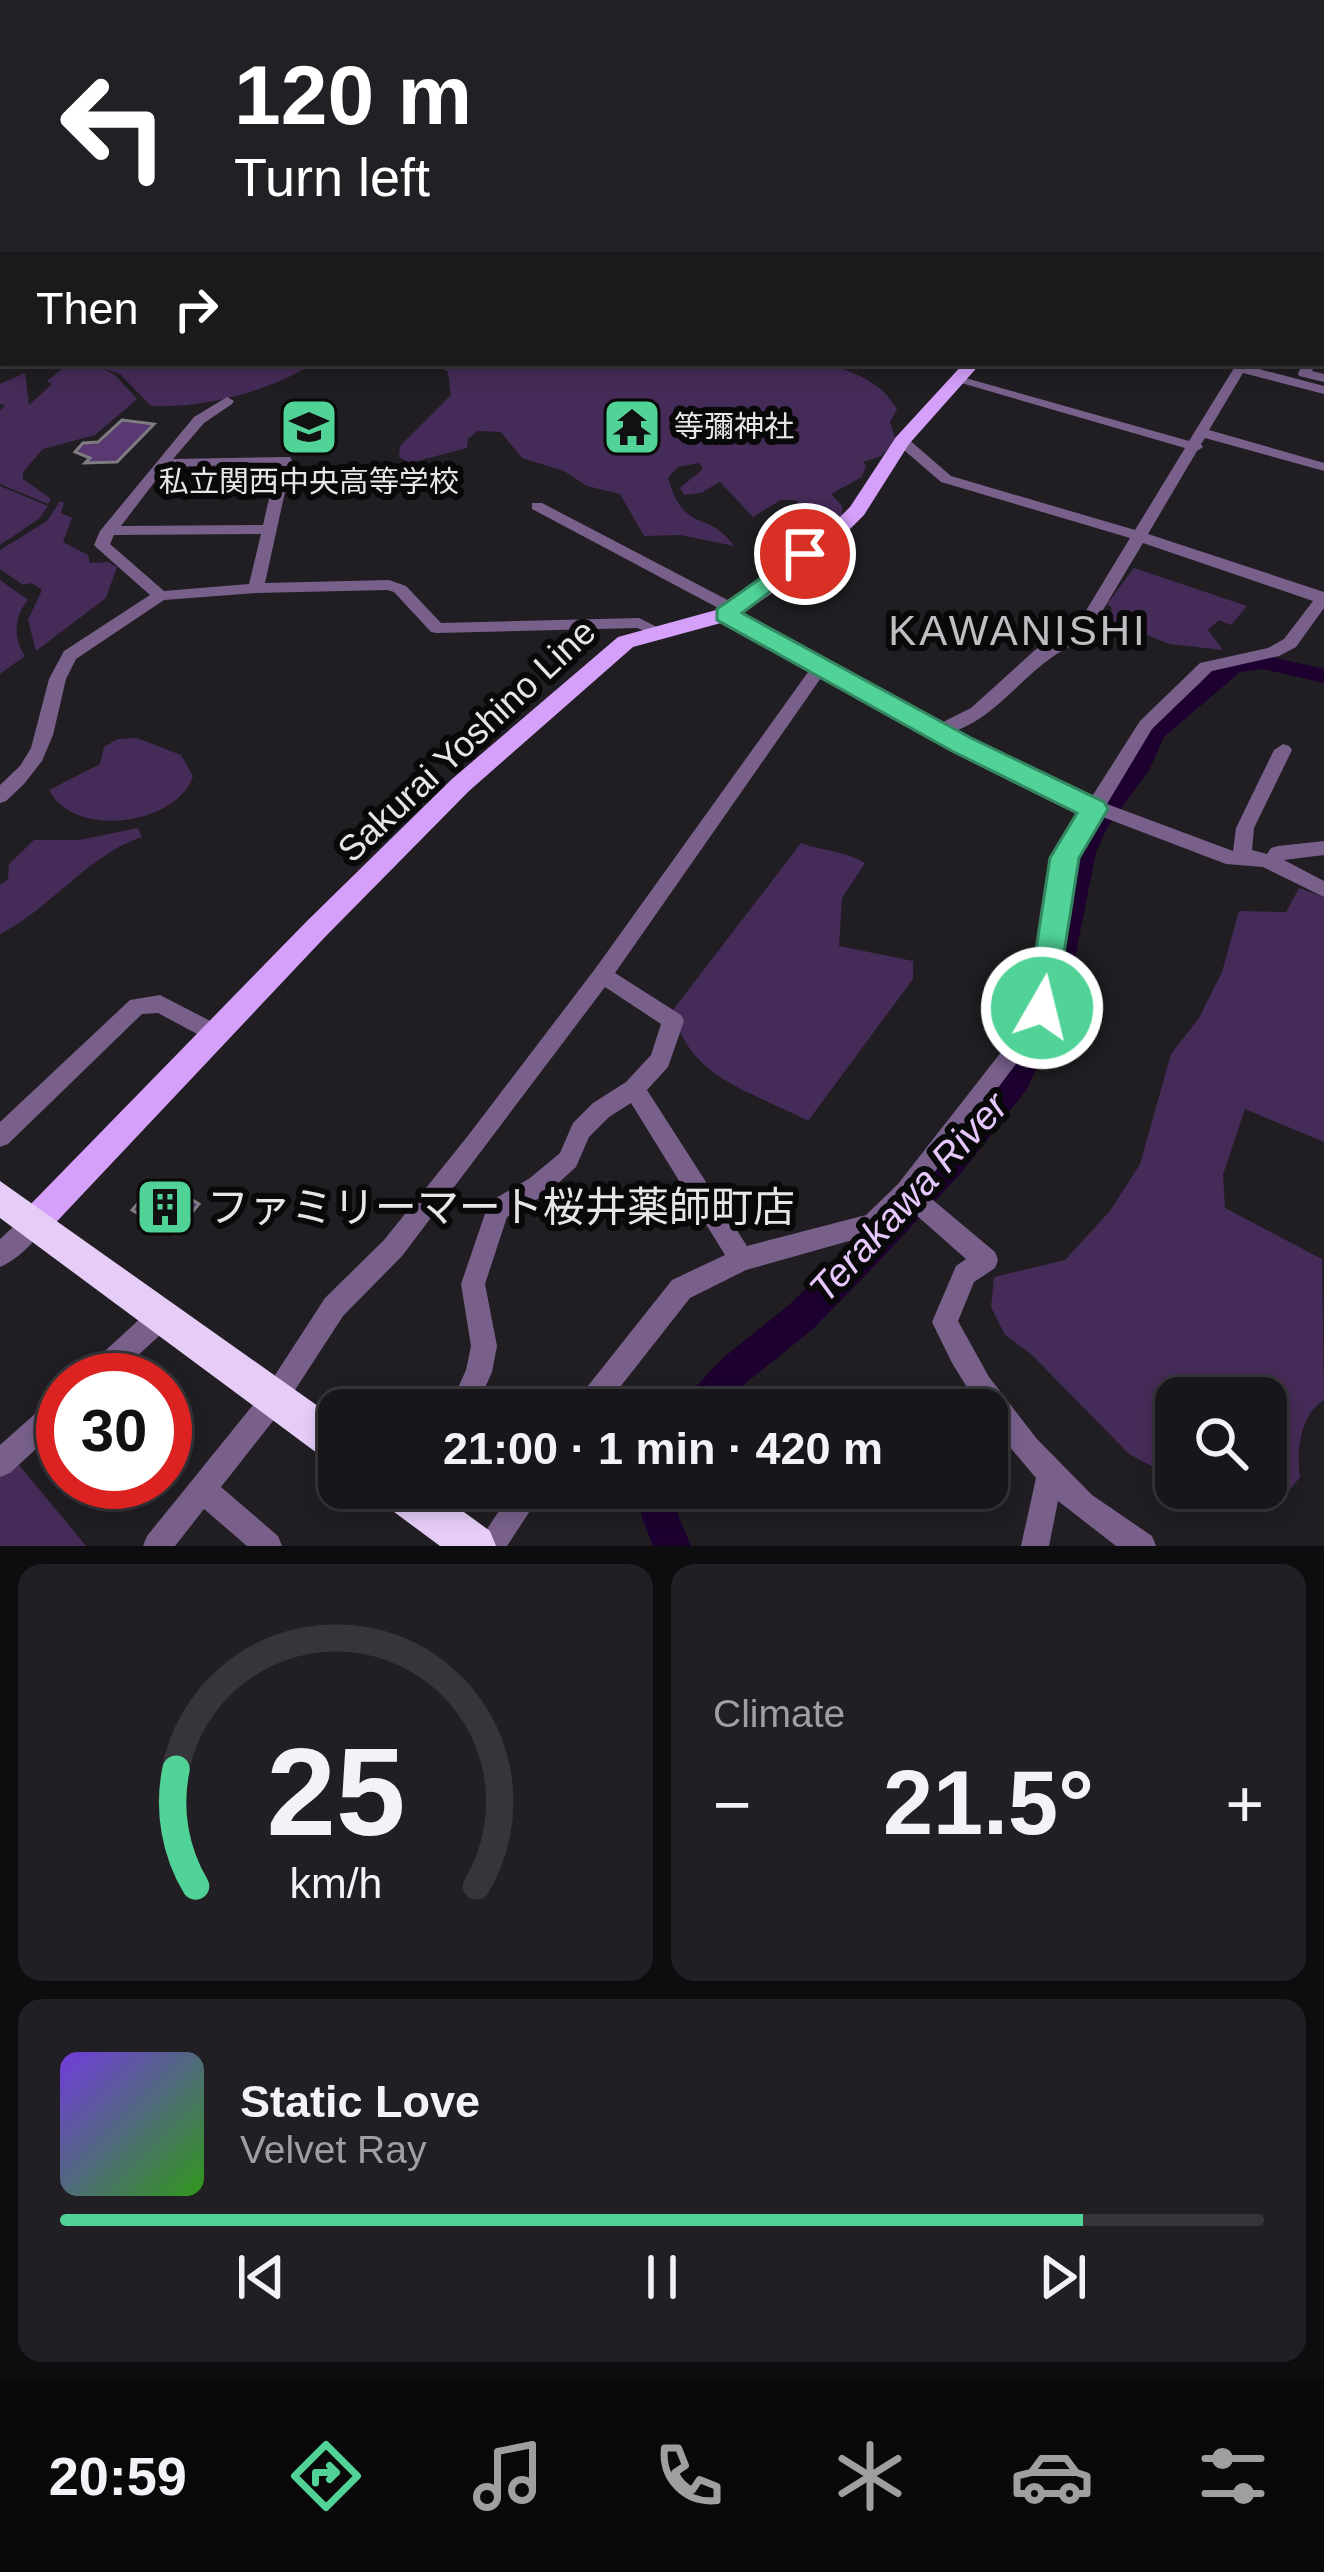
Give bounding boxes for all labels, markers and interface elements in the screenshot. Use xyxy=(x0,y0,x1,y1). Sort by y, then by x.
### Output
icon: left xyxy=(36,48,192,204)
text: 120 m xyxy=(234,48,472,142)
text: Turn left xyxy=(234,147,430,207)
icon: right xyxy=(163,276,229,342)
text: Then xyxy=(36,283,139,334)
school or university icon: 私立関西中央高等学校 xyxy=(278,396,340,458)
temple icon: 等彌神社 xyxy=(601,396,663,458)
place label: 等彌神社 xyxy=(674,410,794,443)
place label: 私立関西中央高等学校 xyxy=(159,465,459,498)
pin xyxy=(754,503,856,605)
icon: arrive xyxy=(772,521,838,587)
district label: KAWANISHI xyxy=(888,607,1148,654)
street label: Sakurai Yoshino Line xyxy=(329,611,603,870)
position arrow xyxy=(979,945,1105,1071)
water label: Terakawa River xyxy=(801,1083,1017,1311)
building icon: ファミリーマート桜井薬師町店 xyxy=(134,1176,196,1238)
place label: ファミリーマート桜井薬師町店 xyxy=(207,1184,795,1231)
speed limit sign: 30 xyxy=(36,1353,192,1509)
map controls xyxy=(1155,1377,1287,1509)
button: search xyxy=(1155,1377,1287,1509)
text: 21:00 · 1 min · 420 m xyxy=(443,1423,883,1474)
text: Climate xyxy=(713,1692,845,1735)
text: 25 xyxy=(266,1722,405,1861)
text: 21.5° xyxy=(883,1753,1094,1853)
text: − xyxy=(713,1767,752,1841)
text: + xyxy=(1225,1767,1264,1841)
text: km/h xyxy=(289,1858,382,1906)
text: Static Love xyxy=(240,2076,480,2127)
text: Velvet Ray xyxy=(240,2128,426,2171)
icon: previous xyxy=(228,2244,294,2310)
icon: pause xyxy=(629,2244,695,2310)
icon: next xyxy=(1030,2244,1096,2310)
icon: directions xyxy=(284,2434,368,2518)
icon: music xyxy=(466,2434,550,2518)
icon: phone xyxy=(647,2434,731,2518)
icon: climate xyxy=(828,2434,912,2518)
icon: car xyxy=(1010,2434,1094,2518)
icon: filters xyxy=(1191,2434,1275,2518)
text: 20:59 xyxy=(49,2446,187,2506)

